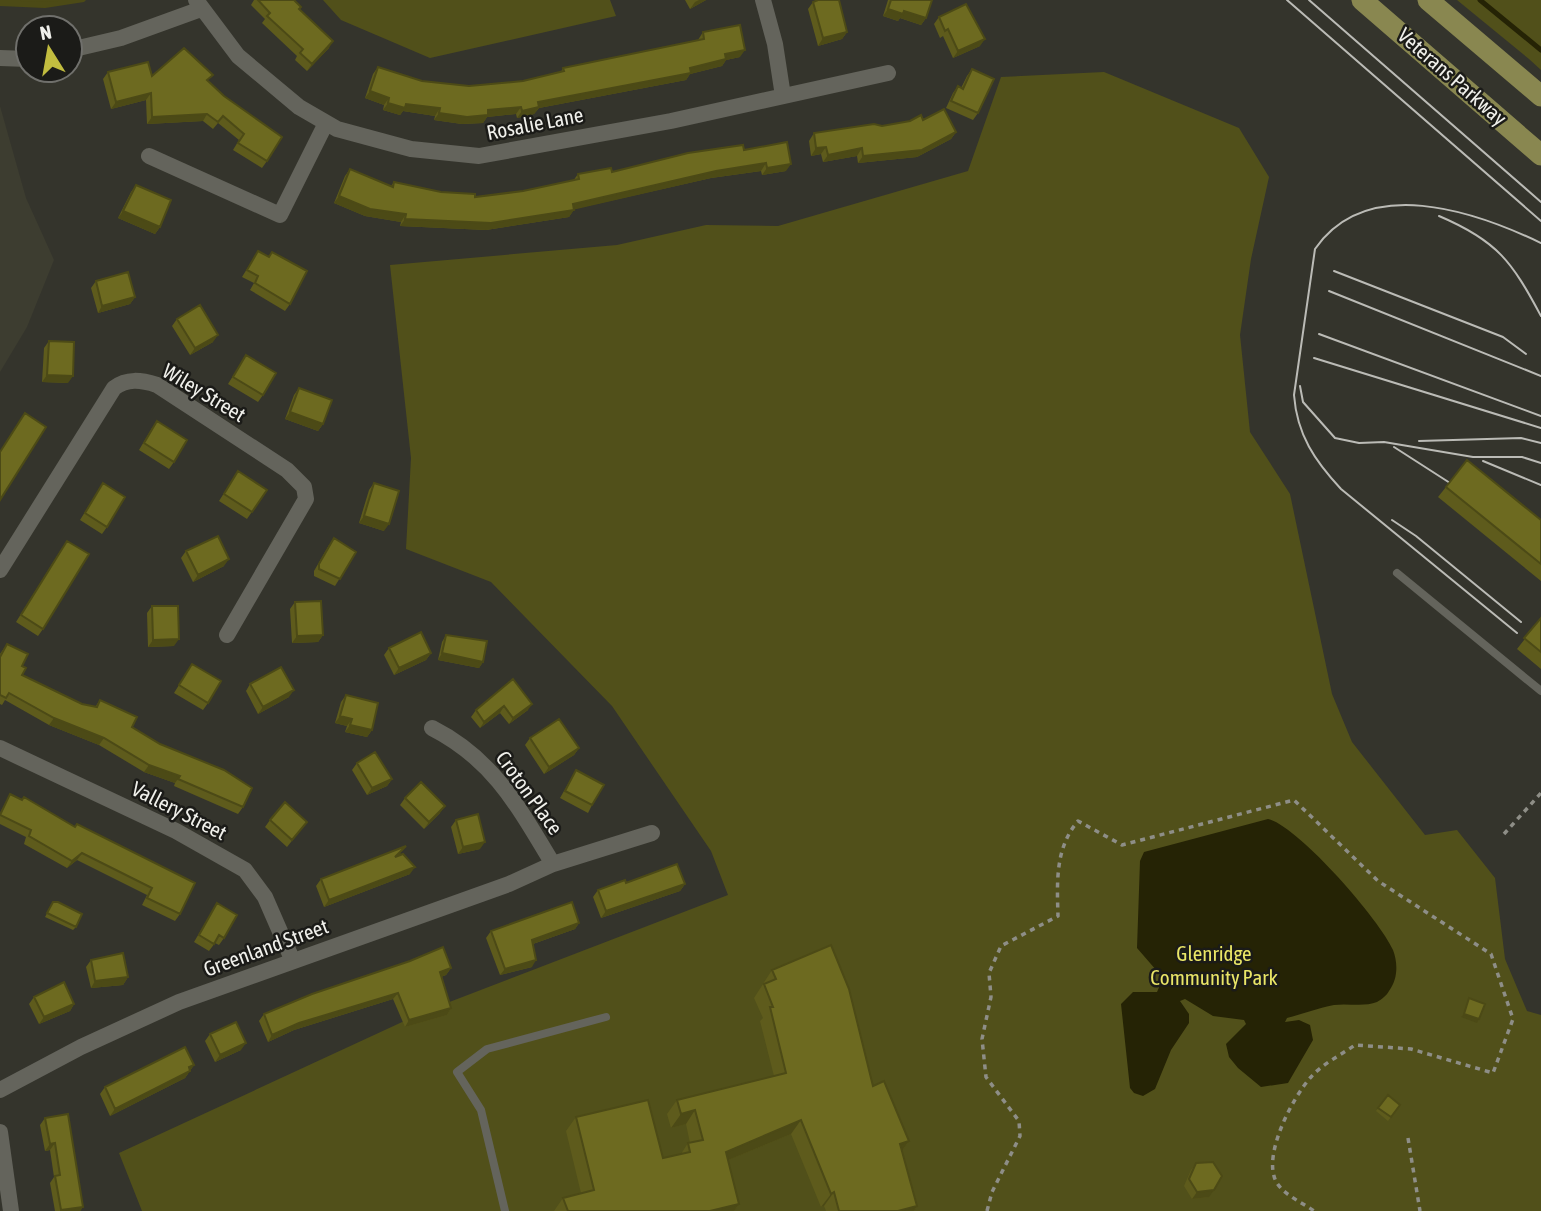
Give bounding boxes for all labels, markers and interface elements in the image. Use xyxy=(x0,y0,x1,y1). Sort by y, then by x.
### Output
north arrow xyxy=(14,14,84,84)
text: N xyxy=(38,20,53,44)
street label: Veterans Parkway xyxy=(1393,22,1512,130)
street label: Rosalie Lane xyxy=(484,102,585,144)
street label: Wiley Street xyxy=(159,358,250,426)
street label: Croton Place xyxy=(492,746,568,839)
street label: Vallery Street xyxy=(128,776,231,844)
street label: Greenland Street xyxy=(200,913,331,981)
park label: Glenridge Community Park xyxy=(1150,941,1278,989)

